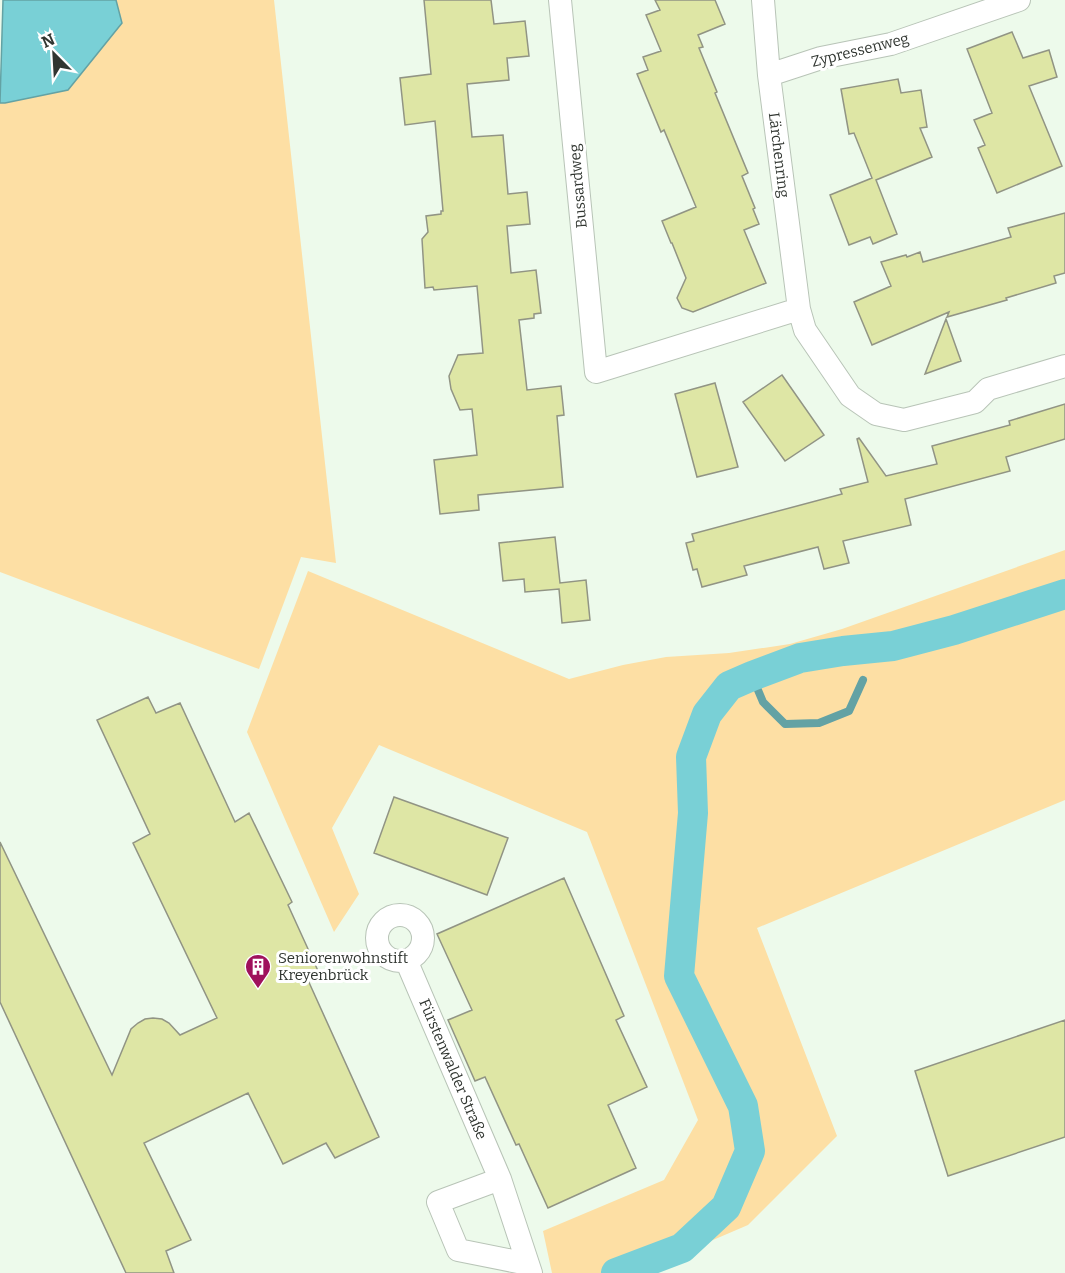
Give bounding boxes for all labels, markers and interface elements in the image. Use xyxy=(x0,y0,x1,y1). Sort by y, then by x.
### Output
north arrow xyxy=(24,24,84,84)
street label: Zypressenweg xyxy=(809,29,911,71)
text: N xyxy=(39,30,58,52)
street label: Lärchenring xyxy=(765,111,793,199)
street label: Bussardweg xyxy=(565,143,591,229)
place label: Seniorenwohnstift Kreyenbrück xyxy=(278,949,409,984)
building icon: Seniorenwohnstift Kreyenbrück xyxy=(243,952,273,990)
street label: Fürstenwalder Straße xyxy=(415,996,491,1142)

